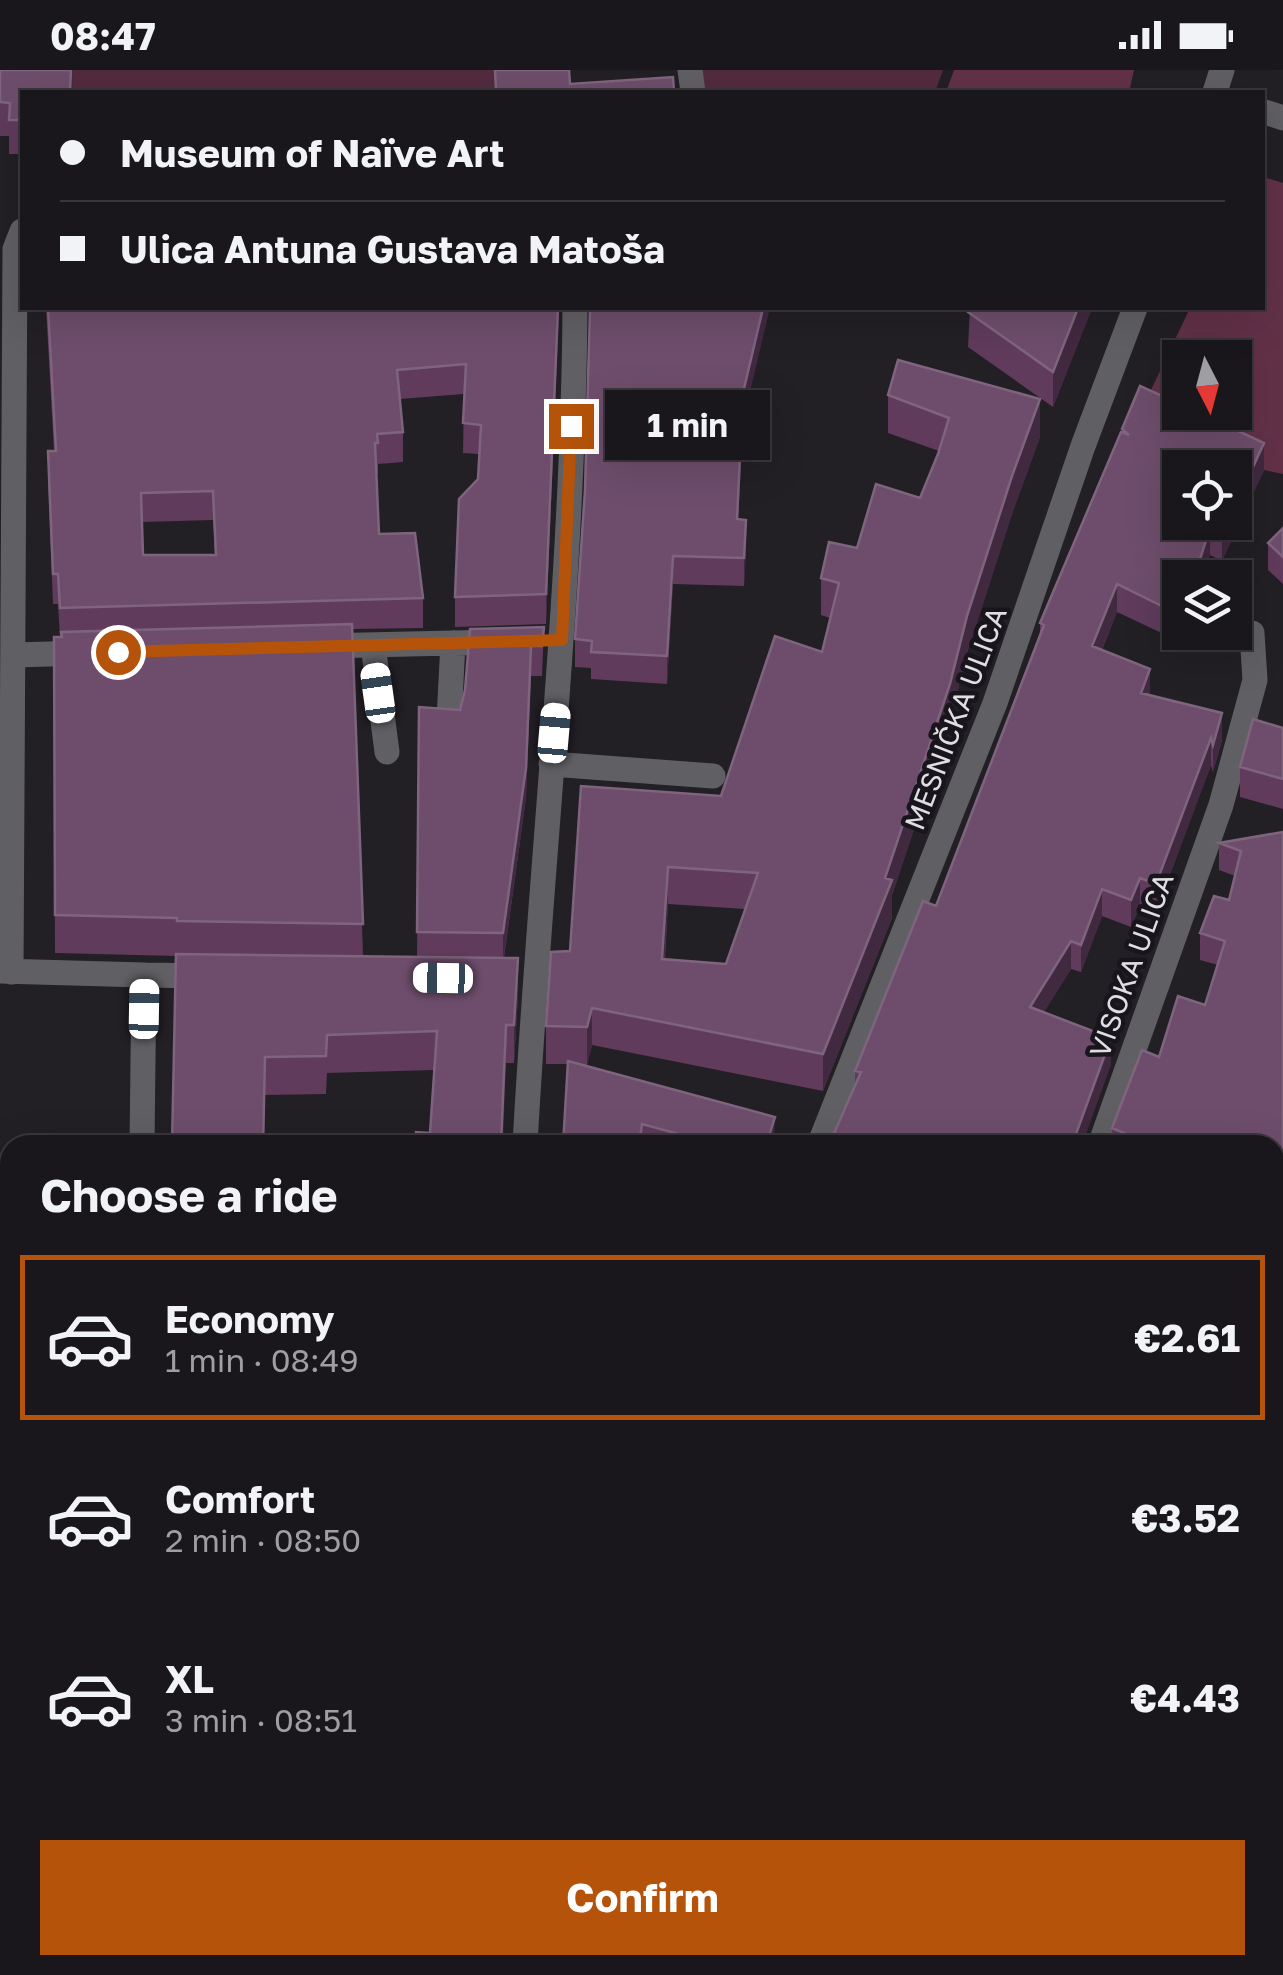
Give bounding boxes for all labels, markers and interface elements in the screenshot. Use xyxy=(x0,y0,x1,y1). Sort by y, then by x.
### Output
text: 08:47 xyxy=(50,13,156,58)
text: Museum of Naïve Art xyxy=(120,130,505,175)
text: Ulica Antuna Gustava Matoša xyxy=(120,226,665,271)
north arrow xyxy=(1162,340,1252,430)
map controls xyxy=(1162,340,1252,650)
callout: 1 min xyxy=(606,391,771,461)
route end xyxy=(549,404,594,449)
text: 1 min xyxy=(647,406,728,444)
button: locate xyxy=(1162,450,1252,540)
button: layers xyxy=(1162,560,1252,650)
street label: MESNIČKA ULICA xyxy=(897,602,1013,834)
route start xyxy=(96,630,141,675)
car xyxy=(359,661,397,725)
car xyxy=(536,702,572,764)
street label: VISOKA ULICA xyxy=(1082,868,1180,1062)
car xyxy=(413,962,473,994)
car xyxy=(128,979,160,1039)
text: Choose a ride xyxy=(40,1168,338,1222)
icon: car xyxy=(45,1293,135,1383)
text: Economy xyxy=(165,1296,334,1341)
text: €2.61 xyxy=(1134,1315,1240,1360)
text: 1 min · 08:49 xyxy=(165,1341,359,1379)
icon: car xyxy=(45,1473,135,1563)
text: Comfort xyxy=(165,1476,315,1521)
text: €3.52 xyxy=(1132,1495,1240,1540)
text: 2 min · 08:50 xyxy=(165,1521,361,1559)
icon: car xyxy=(45,1653,135,1743)
text: XL xyxy=(165,1656,214,1701)
text: €4.43 xyxy=(1130,1675,1240,1720)
text: 3 min · 08:51 xyxy=(165,1701,357,1739)
button: Confirm xyxy=(40,1840,1245,1955)

